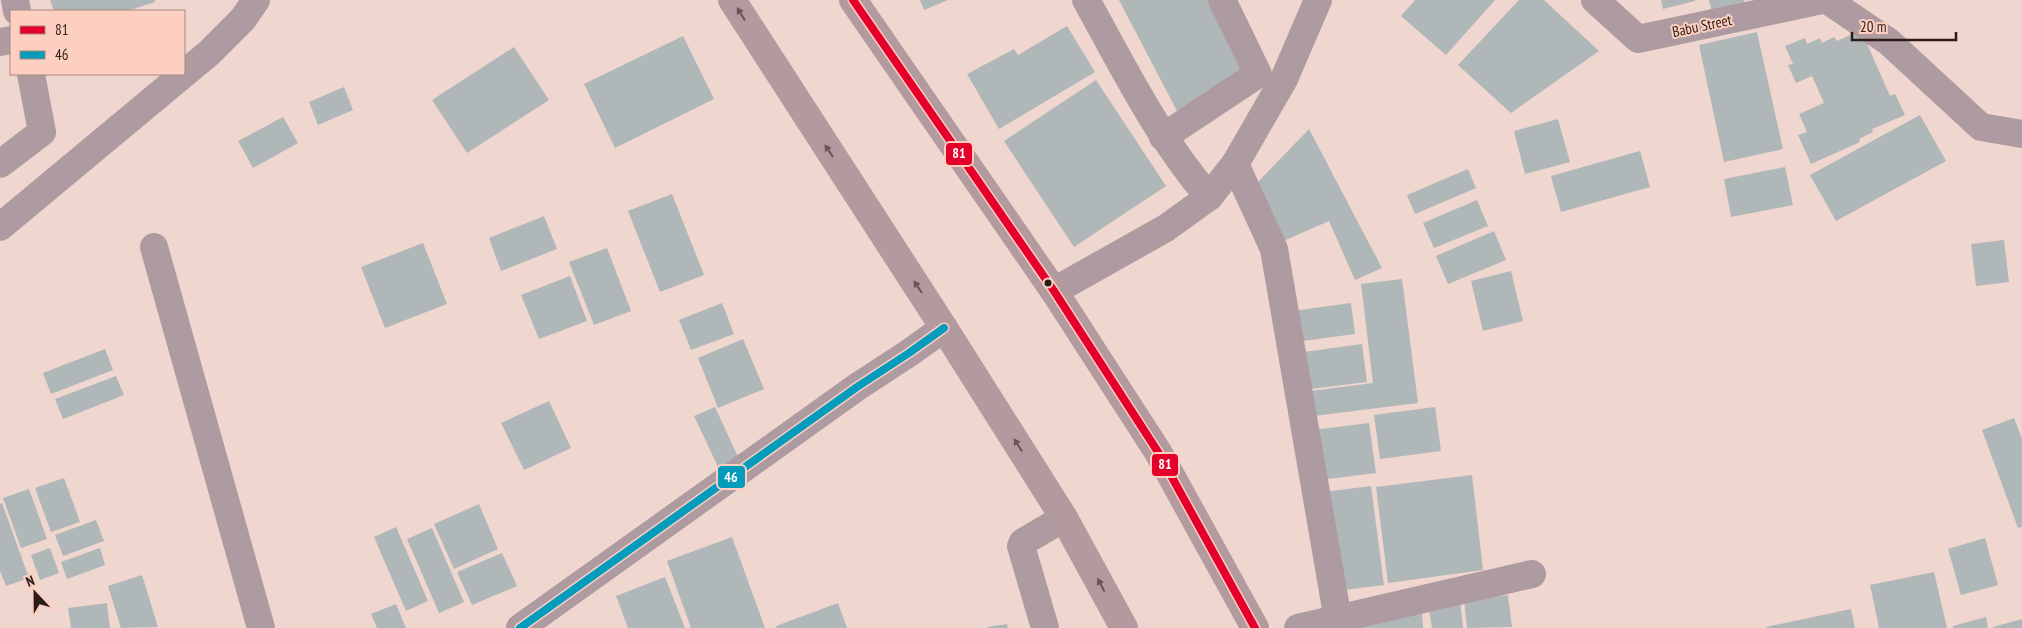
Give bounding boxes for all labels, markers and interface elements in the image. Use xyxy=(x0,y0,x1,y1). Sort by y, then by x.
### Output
one-way arrow xyxy=(736,8,746,21)
legend xyxy=(10,10,185,75)
street label: Babu Street xyxy=(1670,10,1733,41)
scale bar xyxy=(1852,10,1956,42)
text: 20 m xyxy=(1860,17,1886,36)
text: 81 xyxy=(55,20,69,39)
text: 46 xyxy=(55,45,69,64)
line badge: 81 xyxy=(945,142,973,166)
text: 81 xyxy=(952,144,966,162)
one-way arrow xyxy=(824,145,834,158)
unlabelled marker xyxy=(1043,278,1053,288)
one-way arrow xyxy=(913,281,922,294)
one-way arrow xyxy=(1013,439,1022,452)
line badge: 81 xyxy=(1151,453,1179,477)
text: 81 xyxy=(1158,455,1172,473)
line badge: 46 xyxy=(717,465,746,489)
text: 46 xyxy=(724,468,738,486)
north arrow xyxy=(10,568,60,618)
text: N xyxy=(23,571,37,591)
one-way arrow xyxy=(1097,578,1105,592)

